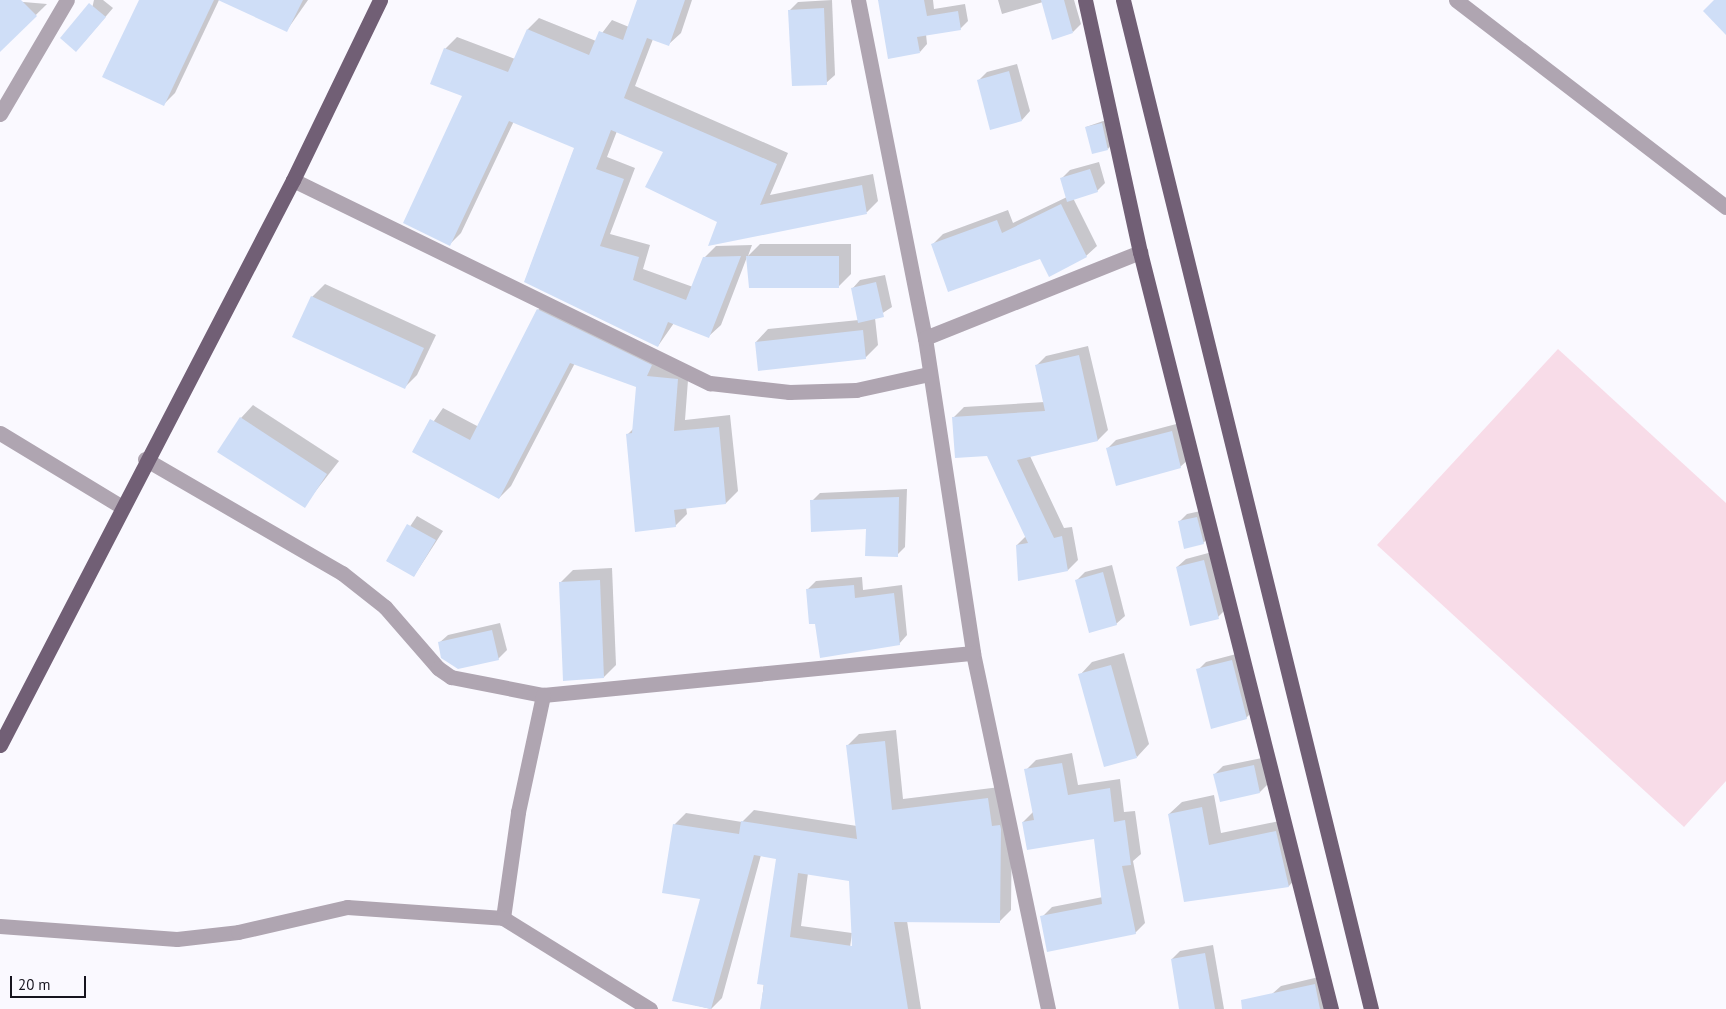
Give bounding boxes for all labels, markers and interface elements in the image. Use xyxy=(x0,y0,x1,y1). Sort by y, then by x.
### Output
scale bar xyxy=(12,966,89,998)
text: 20 m xyxy=(18,975,51,994)

